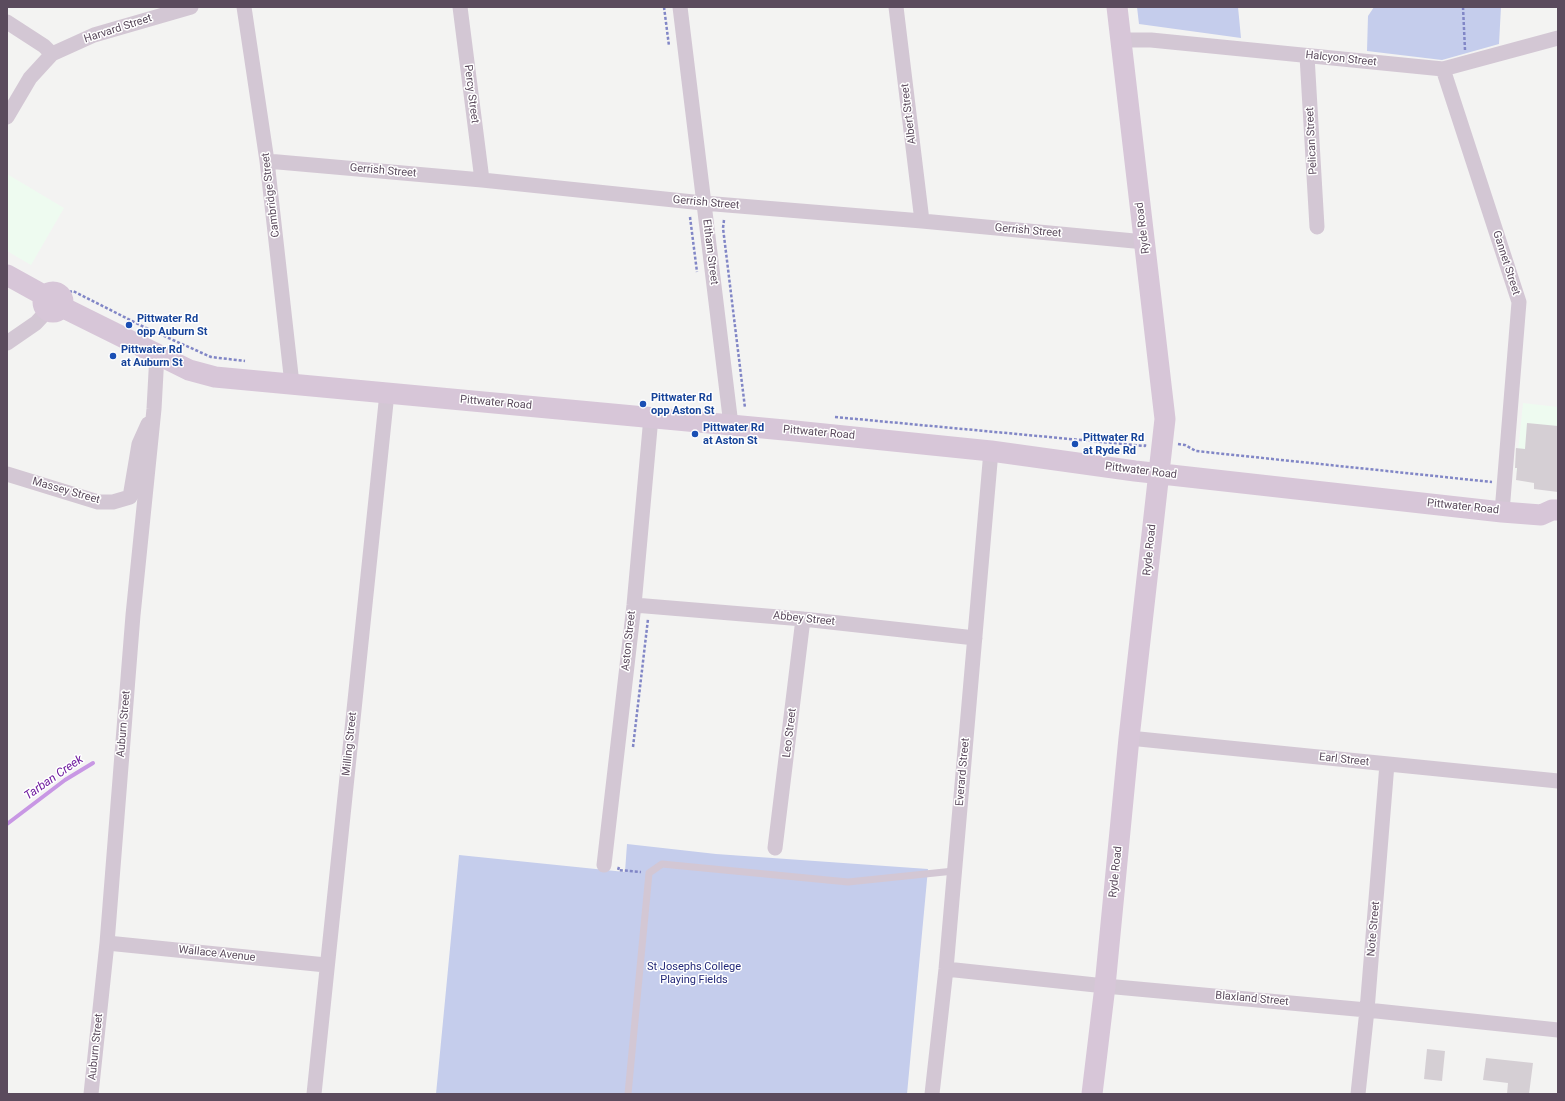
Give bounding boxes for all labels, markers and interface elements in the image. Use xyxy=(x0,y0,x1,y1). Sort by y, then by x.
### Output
street label: Harvard Street xyxy=(82,12,154,46)
street label: Halcyon Street xyxy=(1305,49,1377,69)
street label: Percy Street xyxy=(461,64,481,124)
street label: Albert Street xyxy=(899,83,919,145)
street label: Pelican Street xyxy=(1304,107,1320,175)
street label: Cambridge Street xyxy=(259,152,283,238)
street label: Gerrish Street xyxy=(349,162,417,180)
street label: Gerrish Street xyxy=(672,194,740,212)
street label: Ryde Road xyxy=(1133,201,1153,255)
street label: Eltham Street xyxy=(699,218,721,286)
street label: Gerrish Street xyxy=(994,222,1062,240)
street label: Gannet Street xyxy=(1489,229,1523,297)
place label: Pittwater Rd opp Auburn St xyxy=(137,312,208,338)
marker: Pittwater Rd opp Auburn St xyxy=(124,320,134,330)
place label: Pittwater Rd at Auburn St xyxy=(121,343,183,369)
marker: Pittwater Rd at Auburn St xyxy=(108,351,118,361)
place label: Pittwater Rd opp Aston St xyxy=(651,391,715,417)
street label: Pittwater Road xyxy=(459,393,533,413)
marker: Pittwater Rd opp Aston St xyxy=(638,399,648,409)
place label: Pittwater Rd at Aston St xyxy=(703,421,764,447)
street label: Pittwater Road xyxy=(782,423,856,443)
marker: Pittwater Rd at Aston St xyxy=(690,429,700,439)
place label: Pittwater Rd at Ryde Rd xyxy=(1083,431,1144,457)
marker: Pittwater Rd at Ryde Rd xyxy=(1070,439,1080,449)
street label: Pittwater Road xyxy=(1104,460,1178,482)
street label: Massey Street xyxy=(31,475,101,507)
street label: Pittwater Road xyxy=(1426,497,1500,517)
street label: Ryde Road xyxy=(1141,523,1159,577)
street label: Abbey Street xyxy=(772,609,836,629)
street label: Aston Street xyxy=(619,610,639,672)
street label: Auburn Street xyxy=(115,690,133,758)
street label: Leo Street xyxy=(780,707,800,759)
street label: Milling Street xyxy=(340,711,360,777)
street label: Everard Street xyxy=(953,737,973,807)
street label: Earl Street xyxy=(1318,751,1370,769)
water label: Tarban Creek xyxy=(22,752,86,804)
street label: Ryde Road xyxy=(1107,845,1125,899)
street label: Note Street xyxy=(1365,901,1383,957)
street label: Wallace Avenue xyxy=(178,943,256,965)
park label: St Josephs College Playing Fields xyxy=(647,960,741,986)
street label: Blaxland Street xyxy=(1215,989,1289,1009)
street label: Auburn Street xyxy=(86,1013,106,1081)

